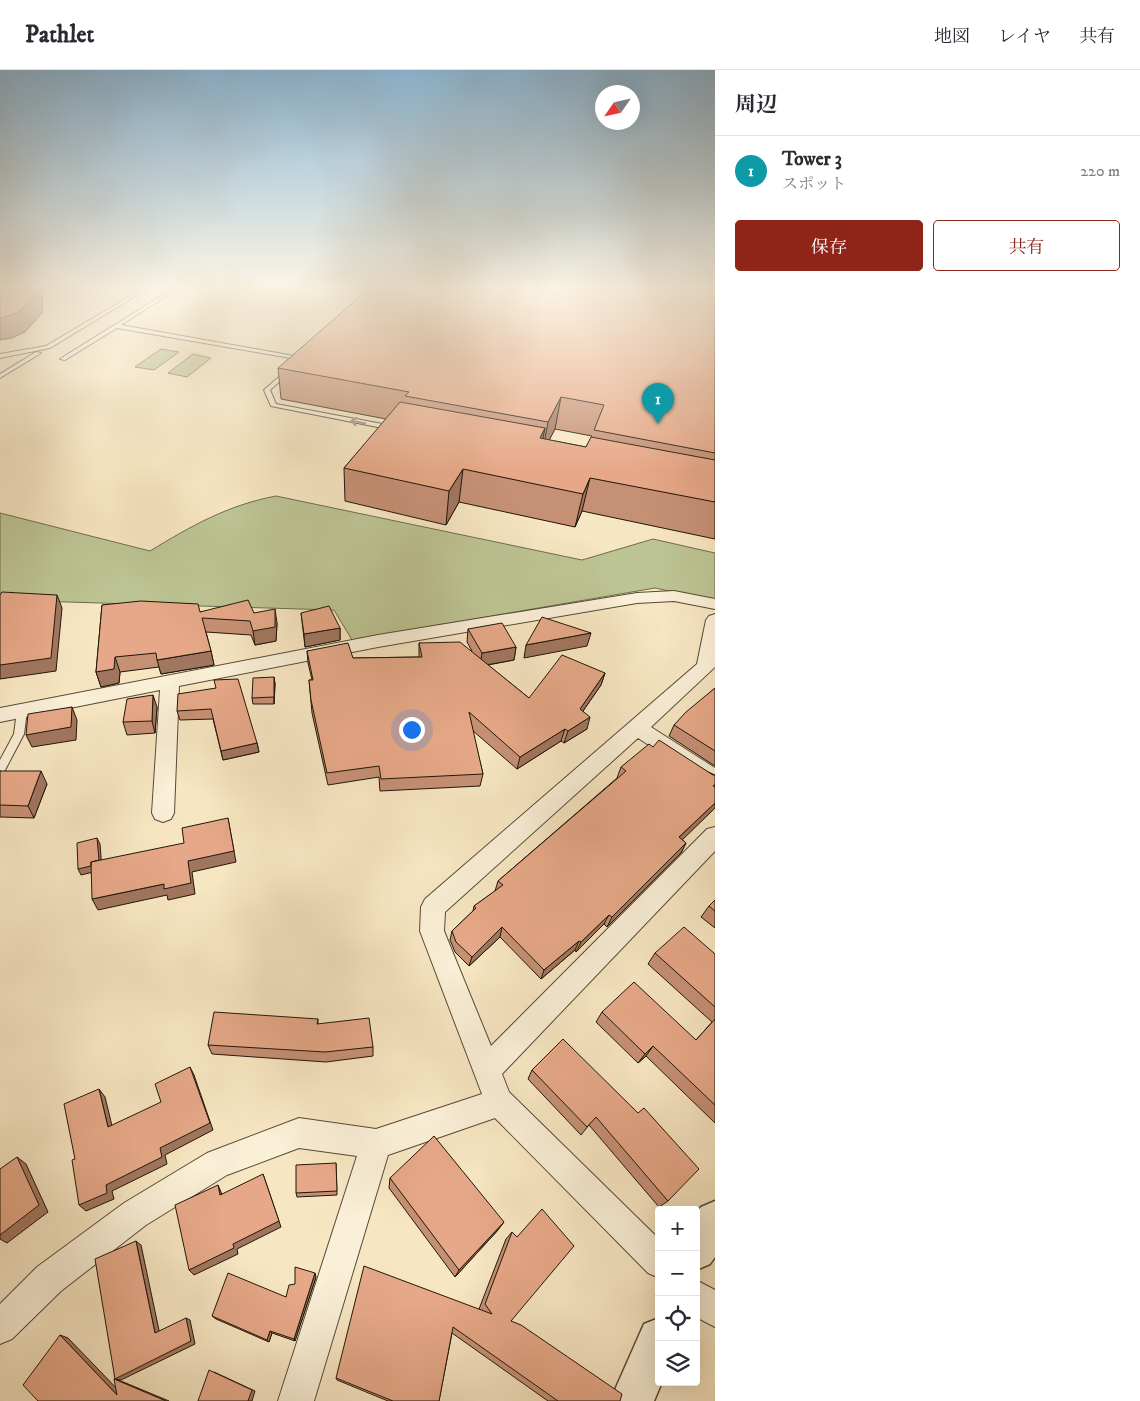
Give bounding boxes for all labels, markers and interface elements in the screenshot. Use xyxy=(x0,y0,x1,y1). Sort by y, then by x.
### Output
text: Pathlet xyxy=(25,20,94,50)
text: 地図 xyxy=(934,26,970,48)
text: レイヤ xyxy=(998,26,1051,48)
text: 共有 xyxy=(1079,26,1115,48)
north arrow xyxy=(595,85,640,130)
text: 周辺 xyxy=(735,92,777,118)
text: Tower 3 xyxy=(782,148,842,171)
text: 1 xyxy=(748,161,754,181)
text: 220 m xyxy=(1080,161,1120,181)
text: スポット xyxy=(782,174,846,194)
button: 保存 xyxy=(735,220,923,271)
button: 共有 xyxy=(933,220,1120,271)
pin: 1 xyxy=(642,383,674,424)
one-way arrow xyxy=(350,416,366,426)
your location xyxy=(399,717,425,743)
map controls xyxy=(655,1206,700,1386)
button: + xyxy=(655,1206,700,1251)
button: − xyxy=(655,1251,700,1296)
button: locate xyxy=(655,1296,700,1341)
button: layers xyxy=(655,1341,700,1386)

